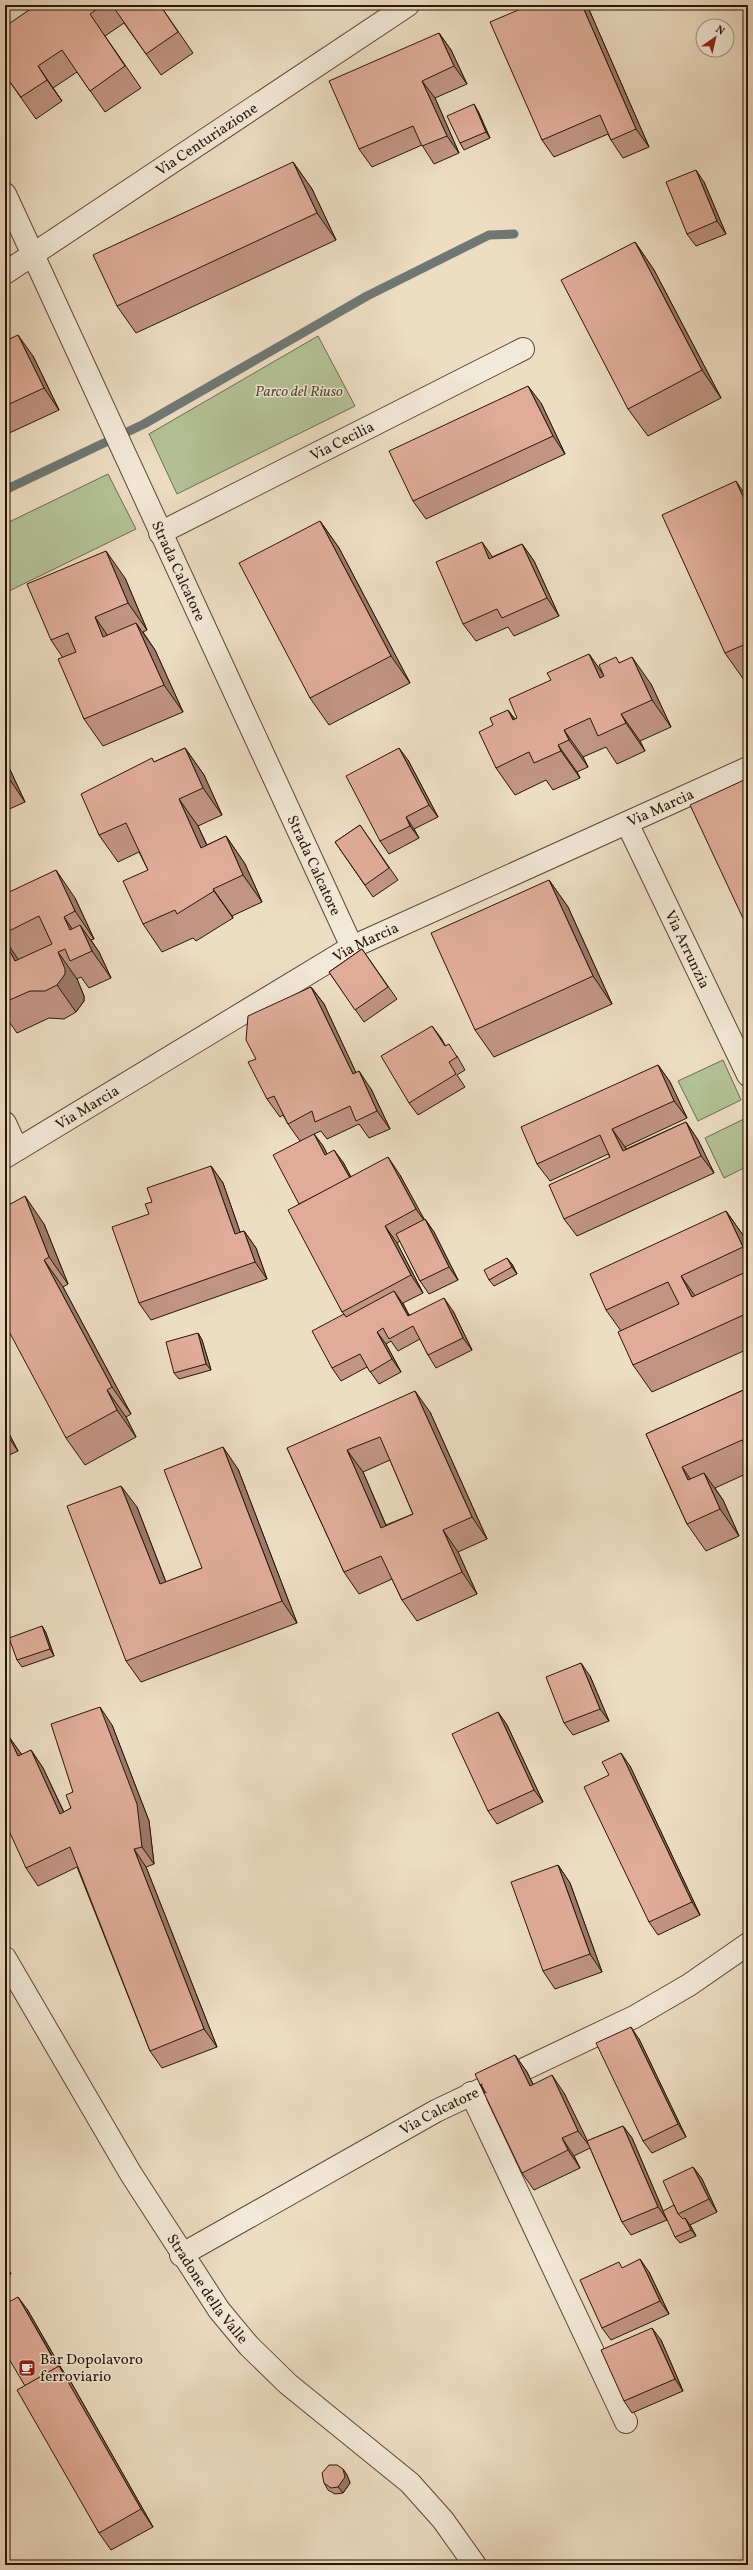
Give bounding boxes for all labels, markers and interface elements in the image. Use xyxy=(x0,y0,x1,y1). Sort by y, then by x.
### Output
north arrow xyxy=(695,18,735,58)
text: N xyxy=(712,22,727,39)
street label: Via Centuriazione xyxy=(152,99,263,182)
park label: Parco del Riuso xyxy=(255,382,343,403)
street label: Via Cecilia xyxy=(307,417,378,467)
street label: Strada Calcatore xyxy=(145,518,210,625)
street label: Via Marcia xyxy=(624,785,698,833)
street label: Strada Calcatore xyxy=(281,812,345,919)
street label: Via Arrunzia xyxy=(658,907,714,993)
street label: Via Marcia xyxy=(329,918,402,968)
street label: Via Marcia xyxy=(52,1081,124,1136)
street label: Via Calcatore I xyxy=(396,2079,491,2141)
street label: Stradone della Valle xyxy=(161,2230,252,2349)
place label: Bar Dopolavoro ferroviario xyxy=(40,2350,143,2388)
cafe icon: Bar Dopolavoro ferroviario xyxy=(17,2358,37,2378)

